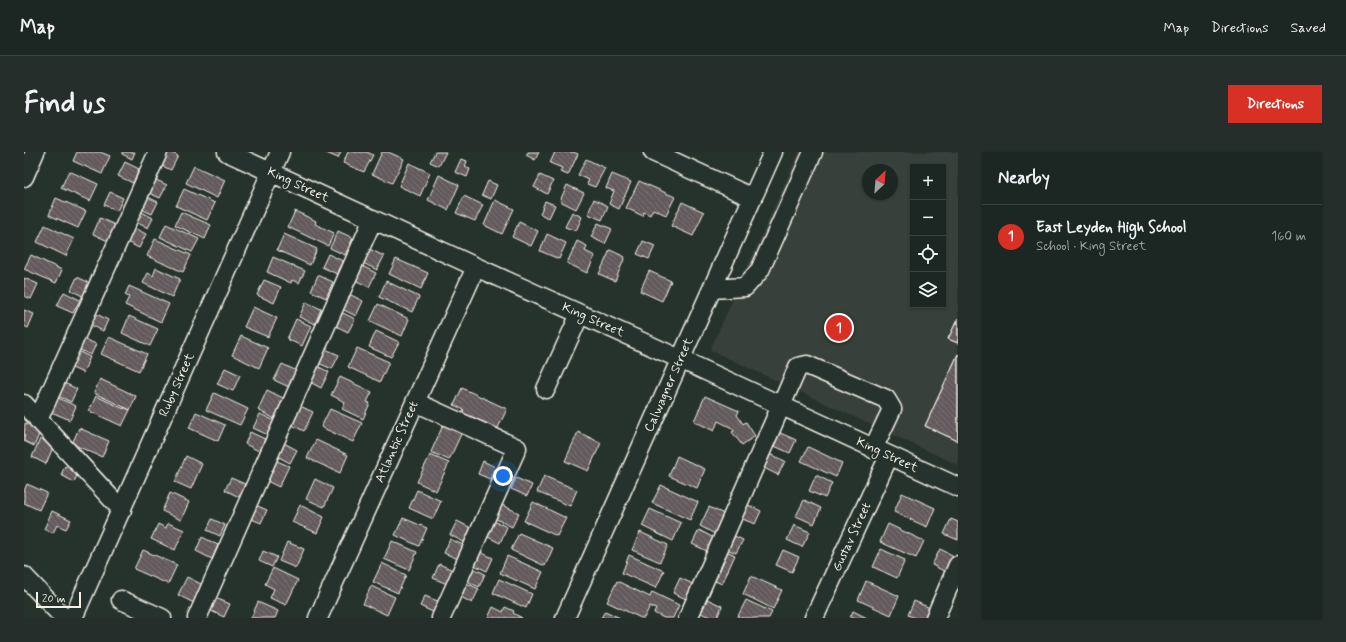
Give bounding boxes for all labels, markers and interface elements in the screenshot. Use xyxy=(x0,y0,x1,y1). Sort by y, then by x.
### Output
text: Map xyxy=(20,15,55,40)
text: Map xyxy=(1163,19,1189,37)
text: Directions xyxy=(1211,19,1269,37)
text: Saved xyxy=(1291,19,1326,37)
button: Directions xyxy=(1228,85,1322,123)
text: Find us xyxy=(24,86,105,123)
street label: King Street xyxy=(264,163,332,208)
north arrow xyxy=(862,164,898,200)
map controls xyxy=(910,164,946,308)
button: + xyxy=(910,164,946,200)
text: Nearby xyxy=(998,167,1050,189)
button: − xyxy=(910,200,946,236)
text: East Leyden High School xyxy=(1036,218,1186,238)
text: 1 xyxy=(1008,228,1014,245)
text: 160 m xyxy=(1271,228,1306,245)
button: locate xyxy=(910,236,946,272)
text: School · King Street xyxy=(1036,238,1146,255)
button: layers xyxy=(910,272,946,308)
street label: King Street xyxy=(559,299,627,342)
pin: 1 xyxy=(826,313,852,343)
street label: Calwagner Street xyxy=(641,335,698,435)
street label: Ruby Street xyxy=(155,350,199,420)
street label: Atlantic Street xyxy=(371,398,423,486)
street label: King Street xyxy=(853,433,921,478)
your location xyxy=(493,466,513,486)
street label: Gustav Street xyxy=(829,500,875,574)
scale bar xyxy=(36,590,81,609)
text: 20 m xyxy=(42,592,65,606)

